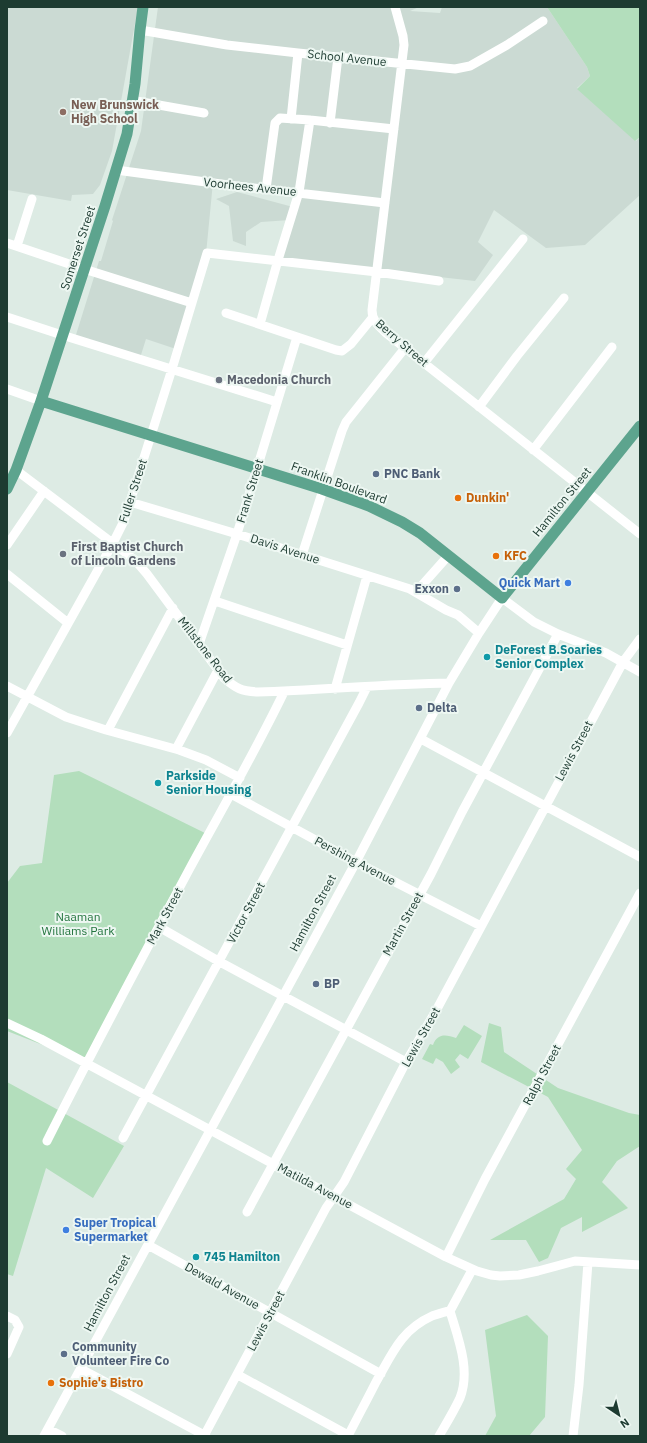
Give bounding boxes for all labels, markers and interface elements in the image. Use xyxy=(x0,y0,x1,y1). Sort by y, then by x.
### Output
street label: School Avenue xyxy=(307,46,388,69)
place label: New Brunswick High School xyxy=(71,97,159,126)
marker: New Brunswick High School xyxy=(58,107,68,117)
street label: Voorhees Avenue xyxy=(203,174,298,199)
street label: Somerset Street xyxy=(57,204,98,292)
street label: Berry Street xyxy=(373,316,432,370)
place label: Macedonia Church xyxy=(227,372,331,387)
marker: Macedonia Church xyxy=(214,375,224,385)
street label: Fuller Street xyxy=(115,457,150,525)
street label: Frank Street xyxy=(233,457,266,525)
street label: Franklin Boulevard xyxy=(289,458,389,507)
street label: Hamilton Street xyxy=(529,464,594,539)
place label: PNC Bank xyxy=(384,466,440,481)
marker: PNC Bank xyxy=(371,469,381,479)
place label: Dunkin' xyxy=(466,490,509,505)
marker: Dunkin' xyxy=(453,493,463,503)
street label: Davis Avenue xyxy=(249,530,322,567)
place label: First Baptist Church of Lincoln Gardens xyxy=(71,539,183,568)
place label: KFC xyxy=(504,548,527,563)
marker: First Baptist Church of Lincoln Gardens xyxy=(58,549,68,559)
marker: KFC xyxy=(491,551,501,561)
place label: Quick Mart xyxy=(499,575,560,590)
marker: Quick Mart xyxy=(563,578,573,588)
place label: Exxon xyxy=(415,581,449,596)
marker: Exxon xyxy=(452,584,462,594)
street label: Millstone Road xyxy=(175,614,236,686)
place label: DeForest B.Soaries Senior Complex xyxy=(495,642,602,671)
marker: DeForest B.Soaries Senior Complex xyxy=(482,652,492,662)
place label: Delta xyxy=(427,700,457,715)
marker: Delta xyxy=(414,703,424,713)
street label: Lewis Street xyxy=(551,718,596,784)
place label: Parkside Senior Housing xyxy=(166,768,252,797)
marker: Parkside Senior Housing xyxy=(153,778,163,788)
street label: Pershing Avenue xyxy=(312,833,399,888)
street label: Hamilton Street xyxy=(286,872,339,954)
street label: Victor Street xyxy=(223,879,268,946)
street label: Mark Street xyxy=(143,885,186,947)
street label: Martin Street xyxy=(379,889,426,958)
park label: Naaman Williams Park xyxy=(41,909,115,938)
place label: BP xyxy=(324,976,340,991)
marker: BP xyxy=(311,979,321,989)
street label: Lewis Street xyxy=(398,1004,443,1069)
street label: Ralph Street xyxy=(519,1042,564,1108)
street label: Matilda Avenue xyxy=(275,1159,356,1212)
place label: Super Tropical Supermarket xyxy=(74,1215,156,1244)
marker: Super Tropical Supermarket xyxy=(61,1225,71,1235)
place label: 745 Hamilton xyxy=(204,1249,280,1264)
street label: Hamilton Street xyxy=(80,1252,133,1334)
marker: 745 Hamilton xyxy=(191,1252,201,1262)
street label: Dewald Avenue xyxy=(182,1259,263,1312)
street label: Lewis Street xyxy=(243,1288,288,1354)
place label: Community Volunteer Fire Co xyxy=(72,1339,169,1368)
marker: Community Volunteer Fire Co xyxy=(59,1349,69,1359)
place label: Sophie's Bistro xyxy=(59,1375,144,1390)
marker: Sophie's Bistro xyxy=(46,1378,56,1388)
north arrow xyxy=(599,1395,639,1435)
text: N xyxy=(617,1415,632,1431)

